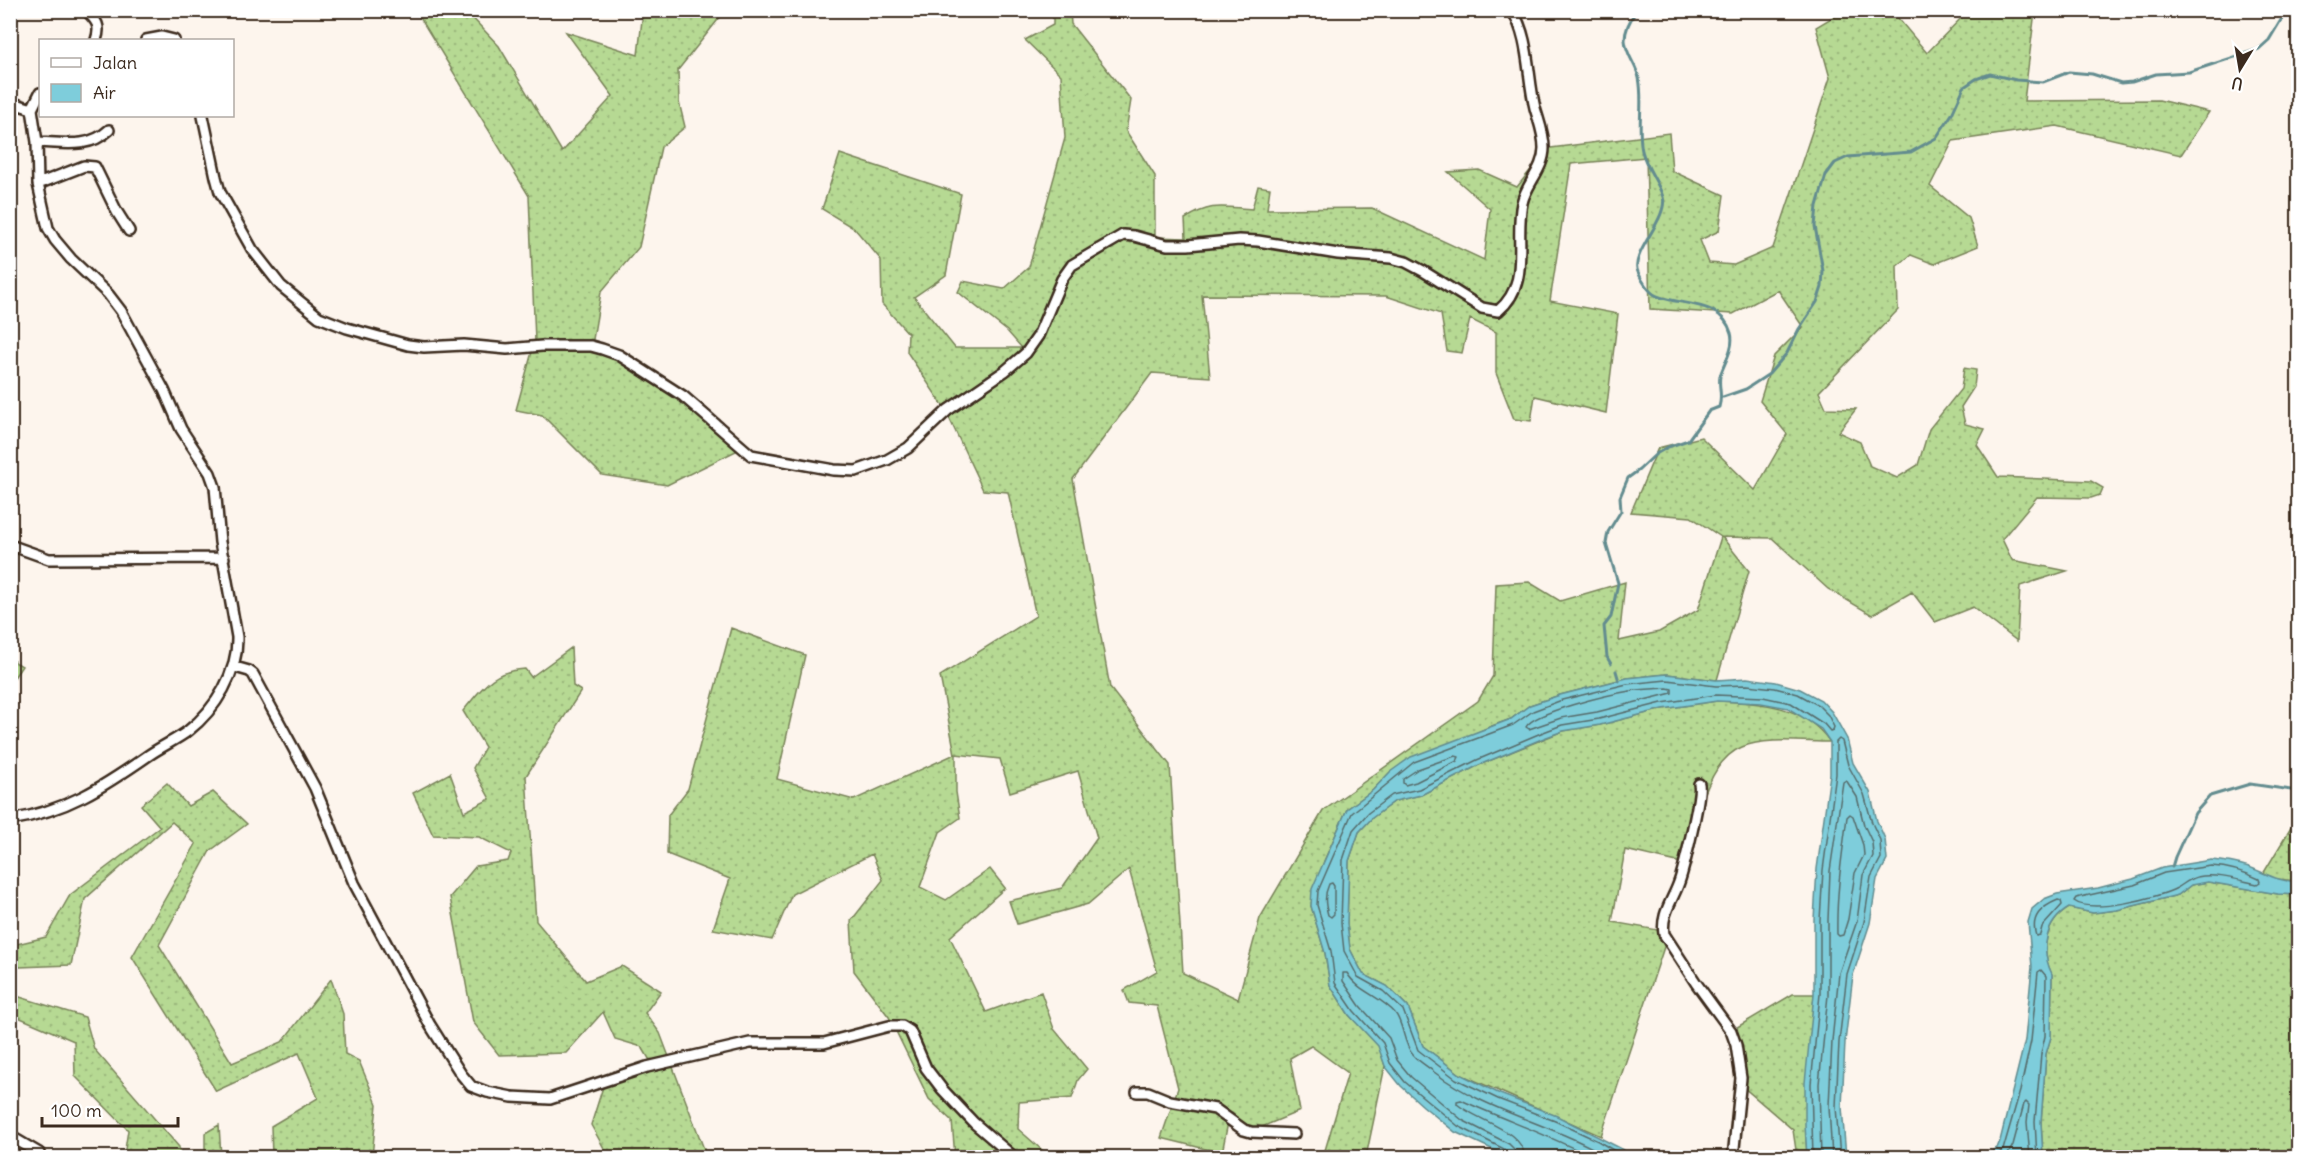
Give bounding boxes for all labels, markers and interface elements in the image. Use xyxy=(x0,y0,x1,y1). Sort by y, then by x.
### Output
legend xyxy=(39,39,234,117)
north arrow xyxy=(2210,39,2270,99)
text: Jalan xyxy=(93,51,137,74)
text: U xyxy=(2230,73,2244,95)
text: Air xyxy=(93,81,117,104)
scale bar xyxy=(42,1090,178,1128)
text: 100 m xyxy=(51,1099,102,1122)

